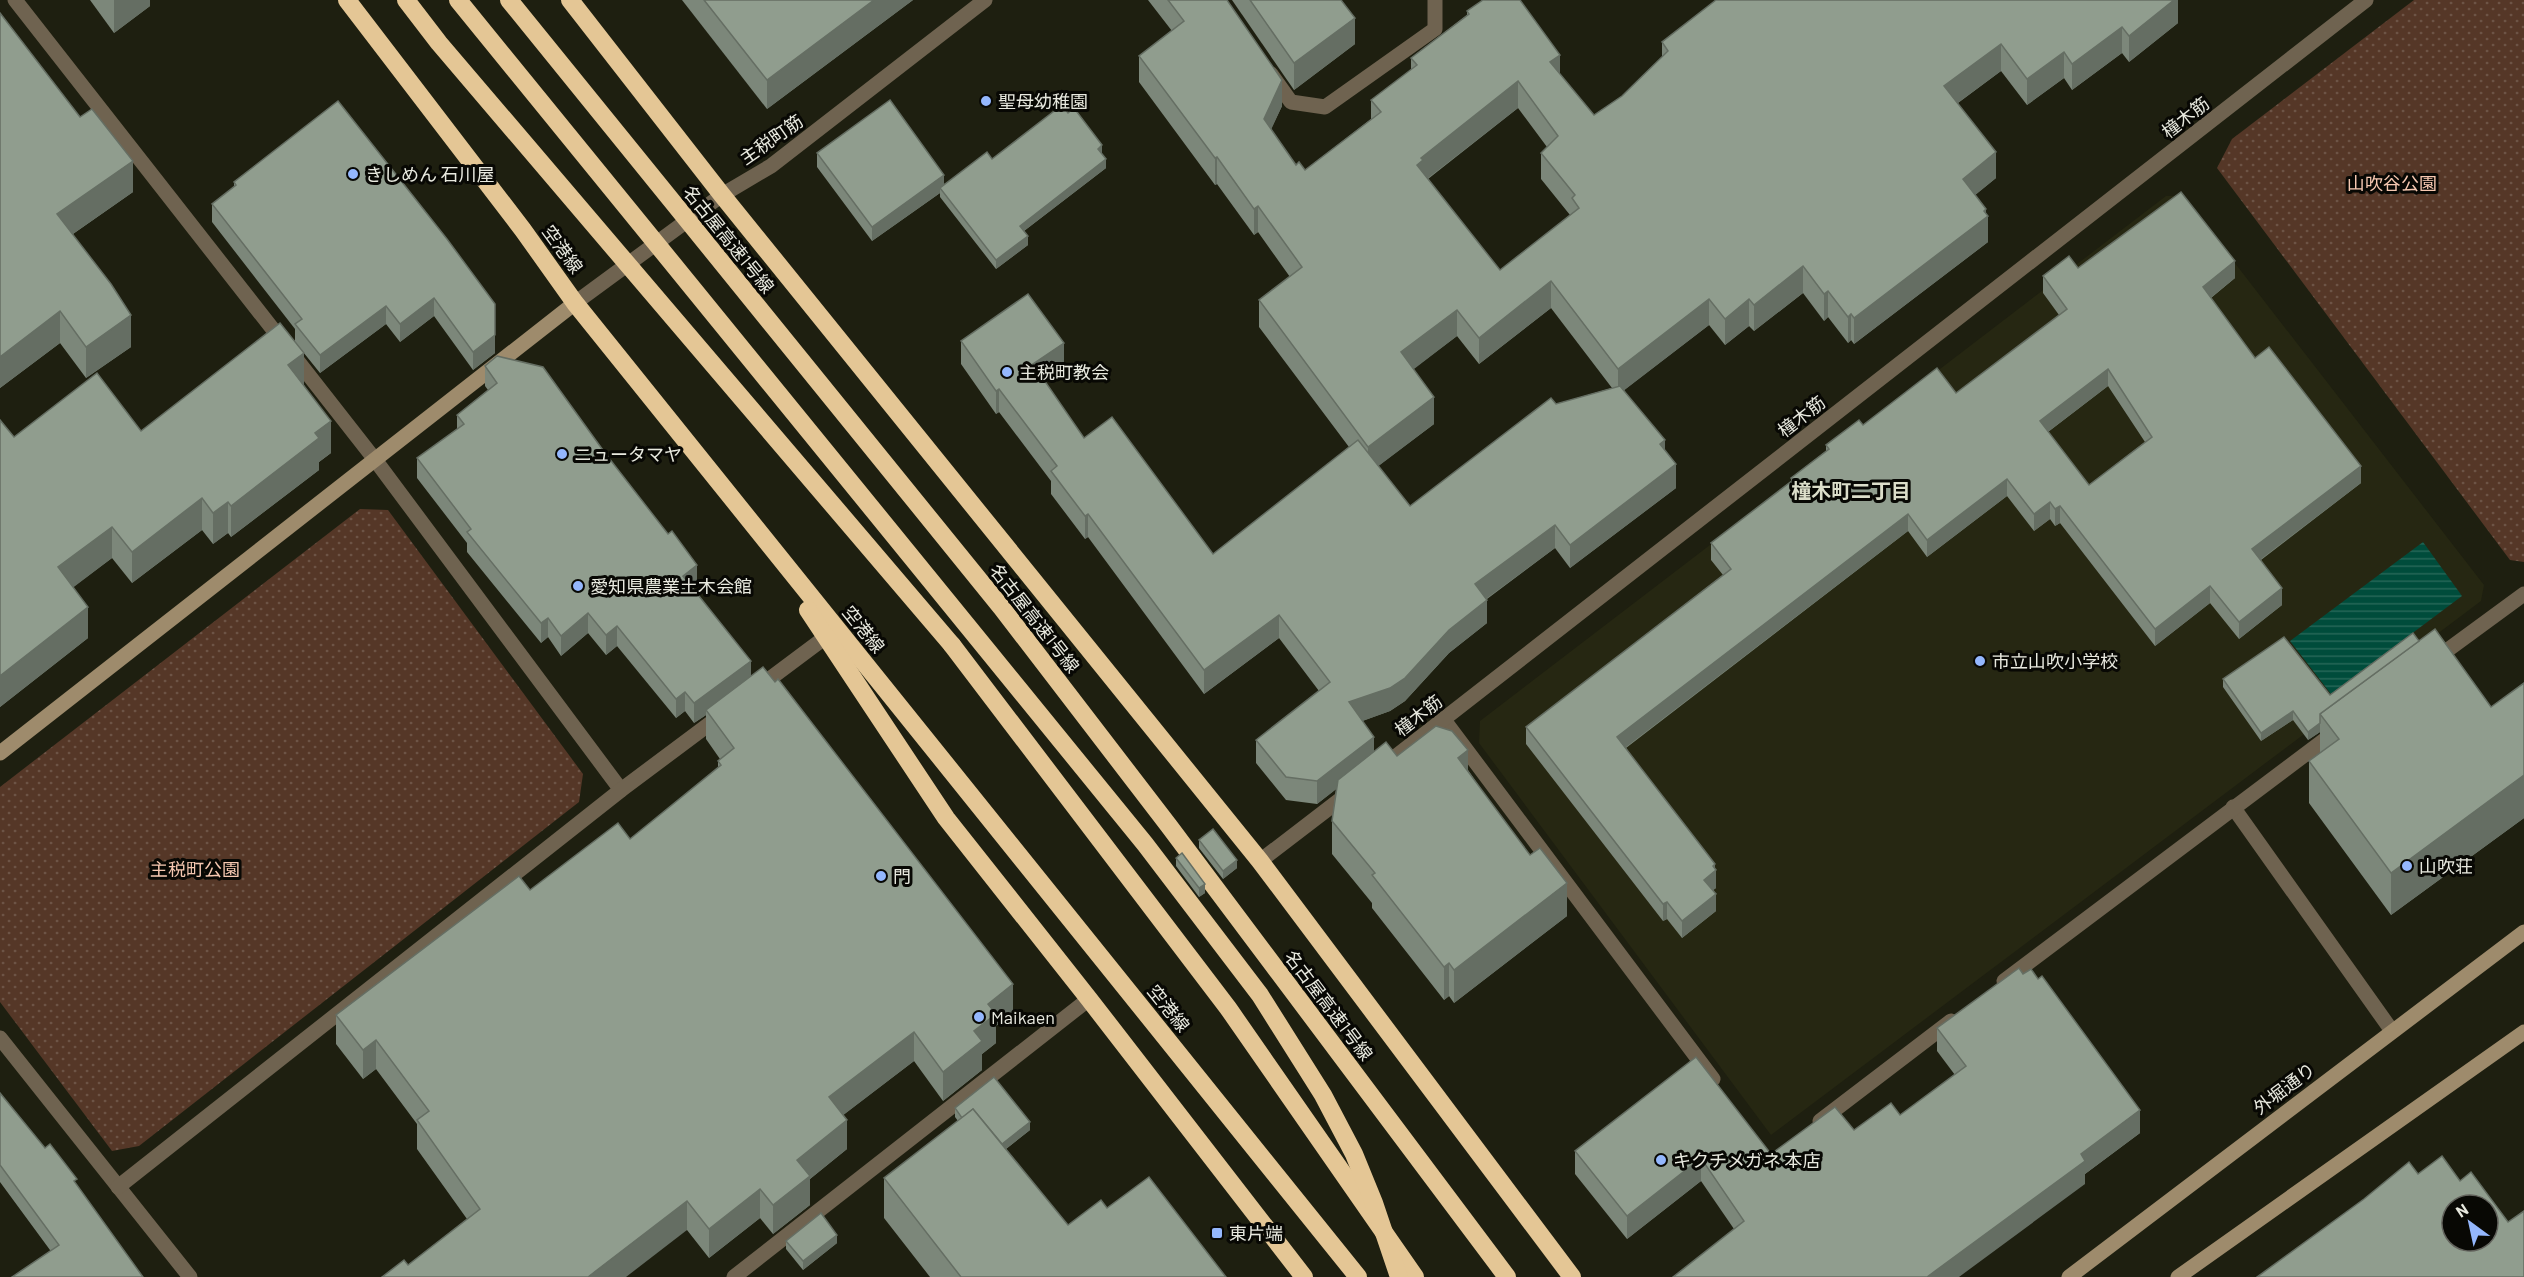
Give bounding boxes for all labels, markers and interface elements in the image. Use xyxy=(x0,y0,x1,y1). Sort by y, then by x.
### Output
place label: 聖母幼稚園 xyxy=(998,90,1088,112)
street label: 橦木筋 xyxy=(2157,92,2213,142)
marker: 聖母幼稚園 xyxy=(979,94,993,108)
street label: 主税町筋 xyxy=(735,109,807,169)
place label: きしめん 石川屋 xyxy=(365,163,495,185)
marker: きしめん 石川屋 xyxy=(346,167,360,181)
park label: 山吹谷公園 xyxy=(2347,172,2437,194)
street label: 名古屋高速1号線 xyxy=(679,181,779,297)
street label: 空港線 xyxy=(538,221,588,277)
place label: 主税町教会 xyxy=(1019,361,1109,383)
marker: 主税町教会 xyxy=(1000,365,1014,379)
street label: 橦木筋 xyxy=(1773,391,1829,441)
place label: ニュータマヤ xyxy=(574,443,682,465)
marker: ニュータマヤ xyxy=(555,447,569,461)
district label: 橦木町二丁目 xyxy=(1791,478,1911,502)
street label: 名古屋高速1号線 xyxy=(986,559,1084,677)
place label: 愛知県農業土木会館 xyxy=(590,575,752,597)
marker: 愛知県農業土木会館 xyxy=(571,579,585,593)
street label: 空港線 xyxy=(838,601,890,657)
place label: 市立山吹小学校 xyxy=(1992,650,2118,672)
marker: 市立山吹小学校 xyxy=(1973,654,1987,668)
street label: 橦木筋 xyxy=(1390,690,1446,740)
place label: 山吹荘 xyxy=(2419,855,2473,877)
park label: 主税町公園 xyxy=(150,858,240,880)
marker: 山吹荘 xyxy=(2400,859,2414,873)
place label: 門 xyxy=(893,865,911,887)
marker: 門 xyxy=(874,869,888,883)
street label: 名古屋高速1号線 xyxy=(1280,946,1378,1064)
street label: 空港線 xyxy=(1143,980,1195,1036)
place label: Maikaen xyxy=(991,1006,1055,1028)
marker: Maikaen xyxy=(972,1010,986,1024)
street label: 外堀通り xyxy=(2249,1058,2319,1118)
place label: キクチメガネ 本店 xyxy=(1673,1149,1821,1171)
marker: キクチメガネ 本店 xyxy=(1654,1153,1668,1167)
north arrow xyxy=(2440,1193,2500,1253)
text: N xyxy=(2452,1199,2471,1221)
place label: 東片端 xyxy=(1229,1222,1283,1244)
marker: 東片端 xyxy=(1210,1226,1224,1240)

